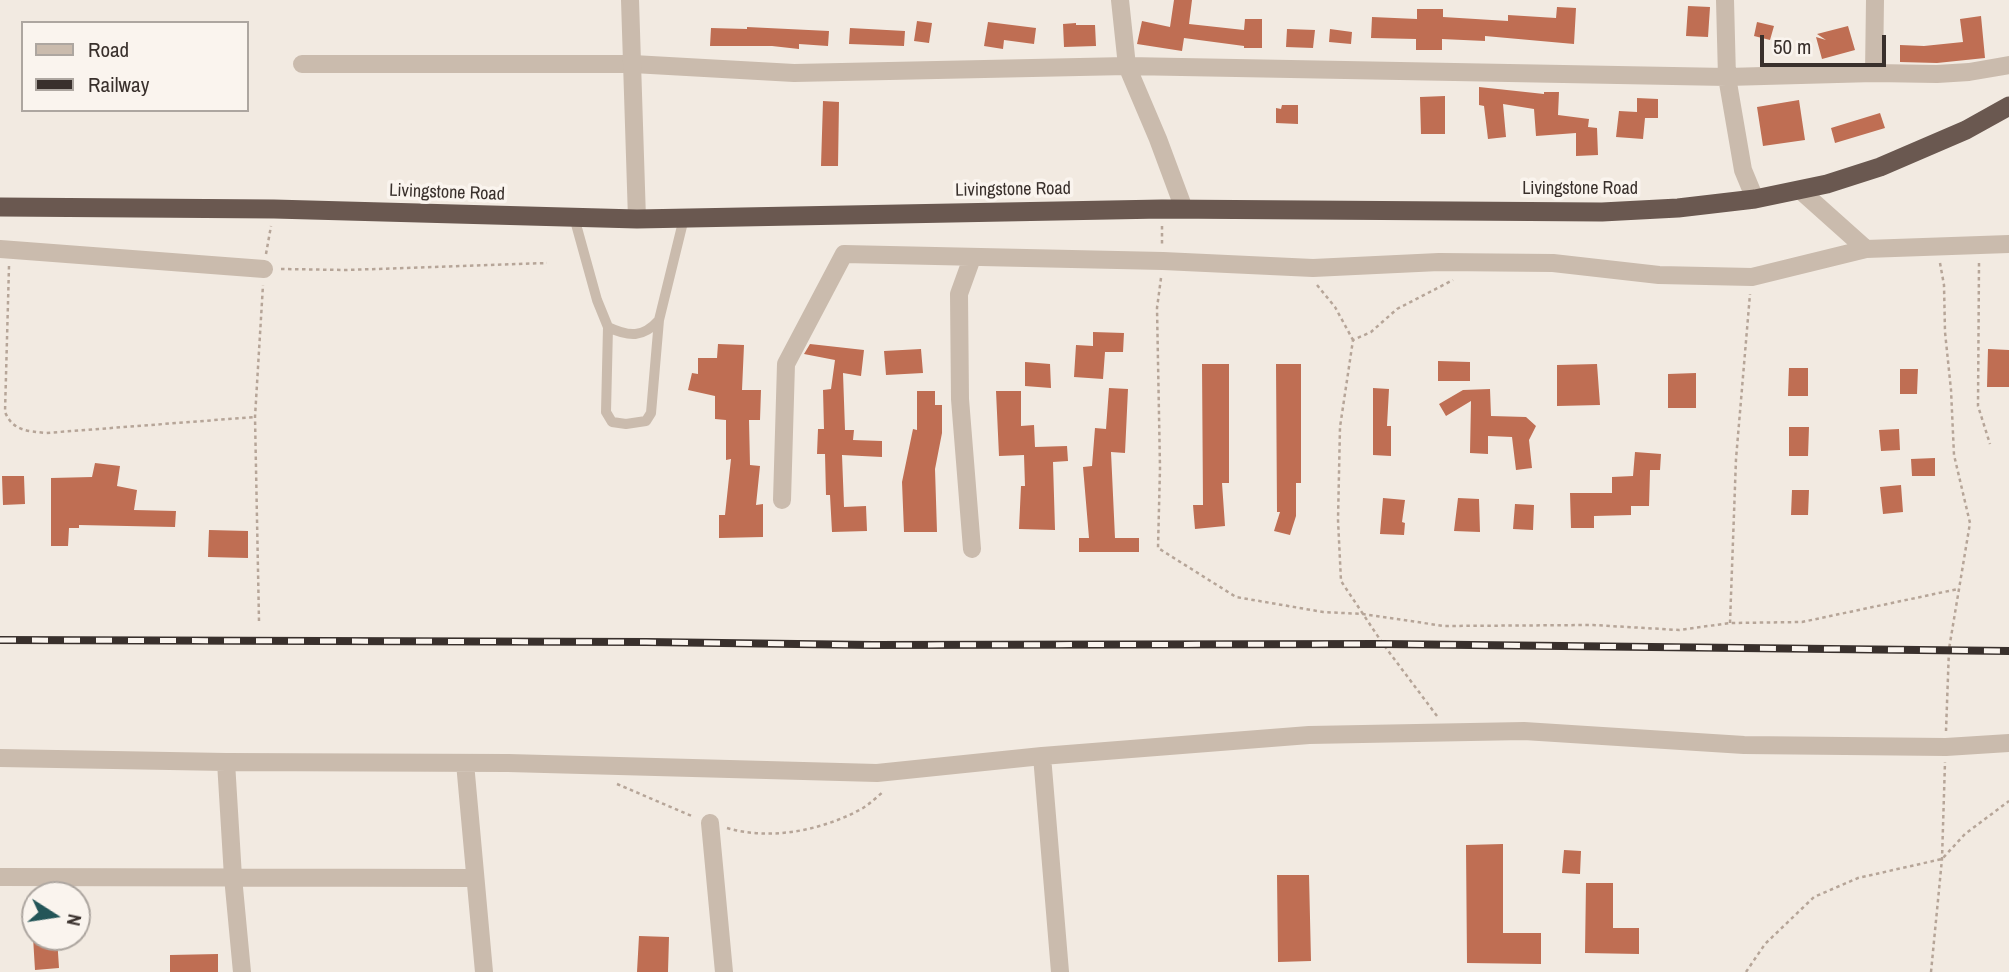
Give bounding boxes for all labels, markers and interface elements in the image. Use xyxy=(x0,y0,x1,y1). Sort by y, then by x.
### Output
legend xyxy=(21,21,248,112)
scale bar xyxy=(1764,21,1890,65)
text: 50 m xyxy=(1773,32,1811,61)
text: Road xyxy=(88,35,129,64)
text: Railway xyxy=(88,70,149,99)
street label: Livingstone Road xyxy=(955,178,1071,202)
street label: Livingstone Road xyxy=(1522,178,1638,200)
street label: Livingstone Road xyxy=(389,180,505,206)
north arrow xyxy=(21,881,91,951)
text: N xyxy=(61,912,88,928)

